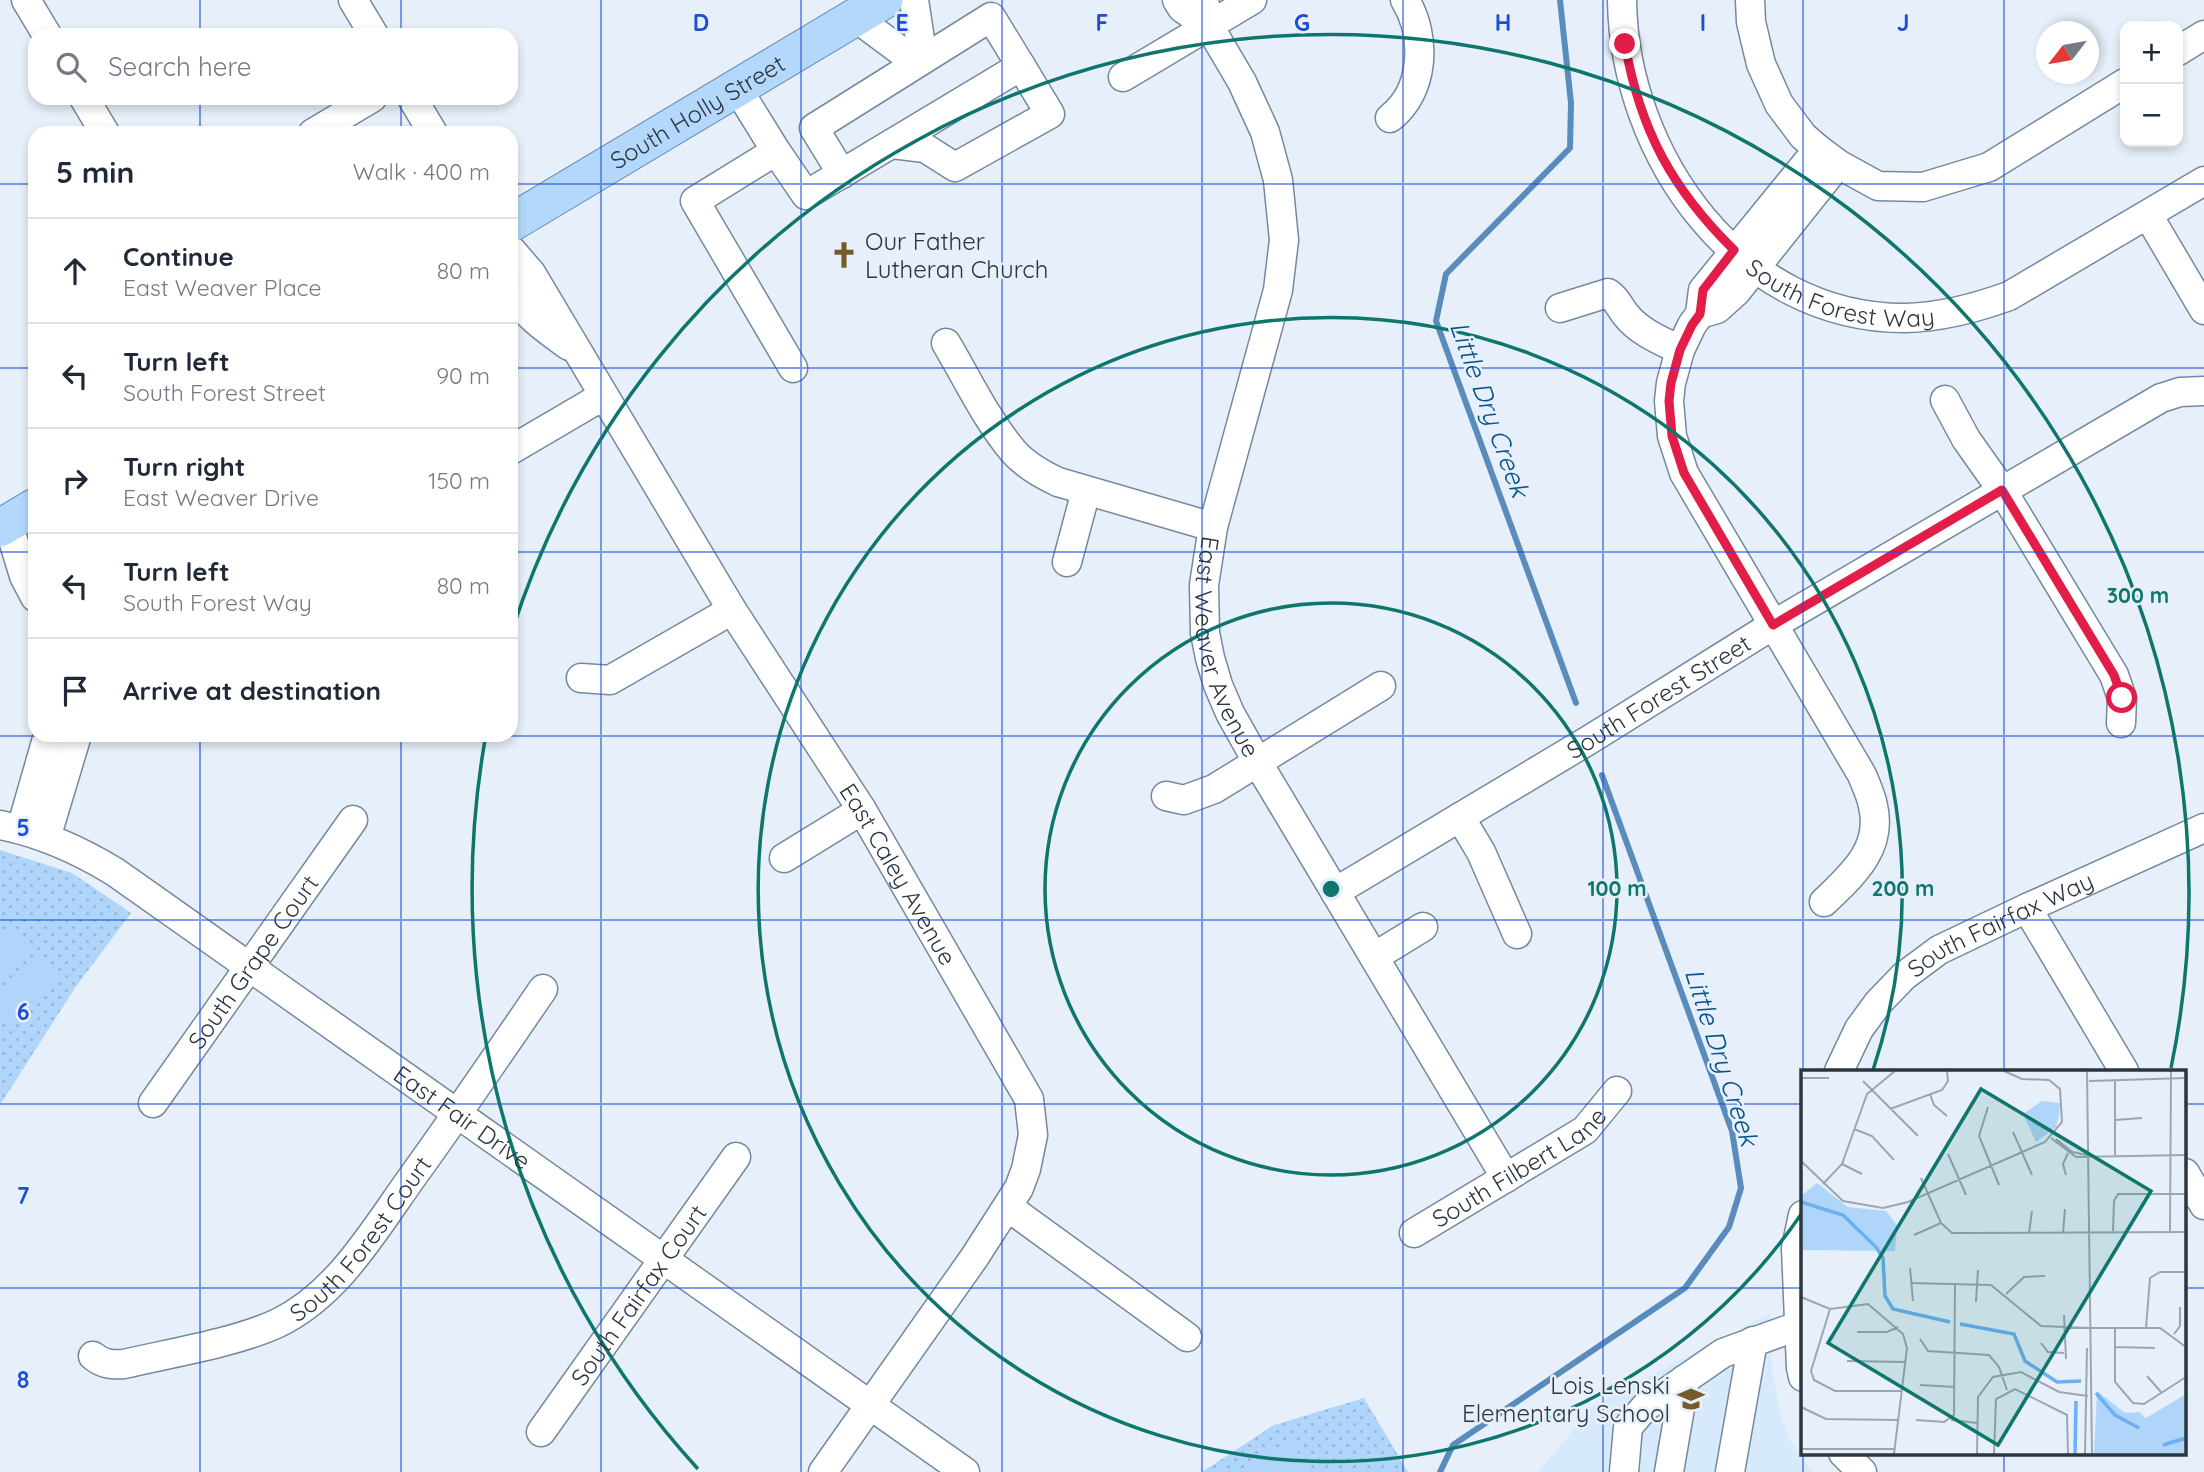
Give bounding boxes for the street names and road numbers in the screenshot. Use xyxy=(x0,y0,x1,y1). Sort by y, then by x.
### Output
street label: South Holly Street xyxy=(604,48,790,175)
street label: South Forest Way xyxy=(1740,252,1936,333)
street label: East Weaver Avenue xyxy=(1189,534,1267,762)
street label: South Forest Street xyxy=(1561,628,1756,765)
street label: East Caley Avenue xyxy=(834,777,963,970)
street label: South Fairfax Way xyxy=(1901,865,2098,984)
street label: South Grape Court xyxy=(181,869,325,1055)
street label: East Fair Drive xyxy=(388,1059,537,1176)
street label: South Filbert Lane xyxy=(1426,1101,1612,1234)
street label: South Forest Court xyxy=(284,1150,437,1328)
street label: South Fairfax Court xyxy=(564,1199,712,1391)

